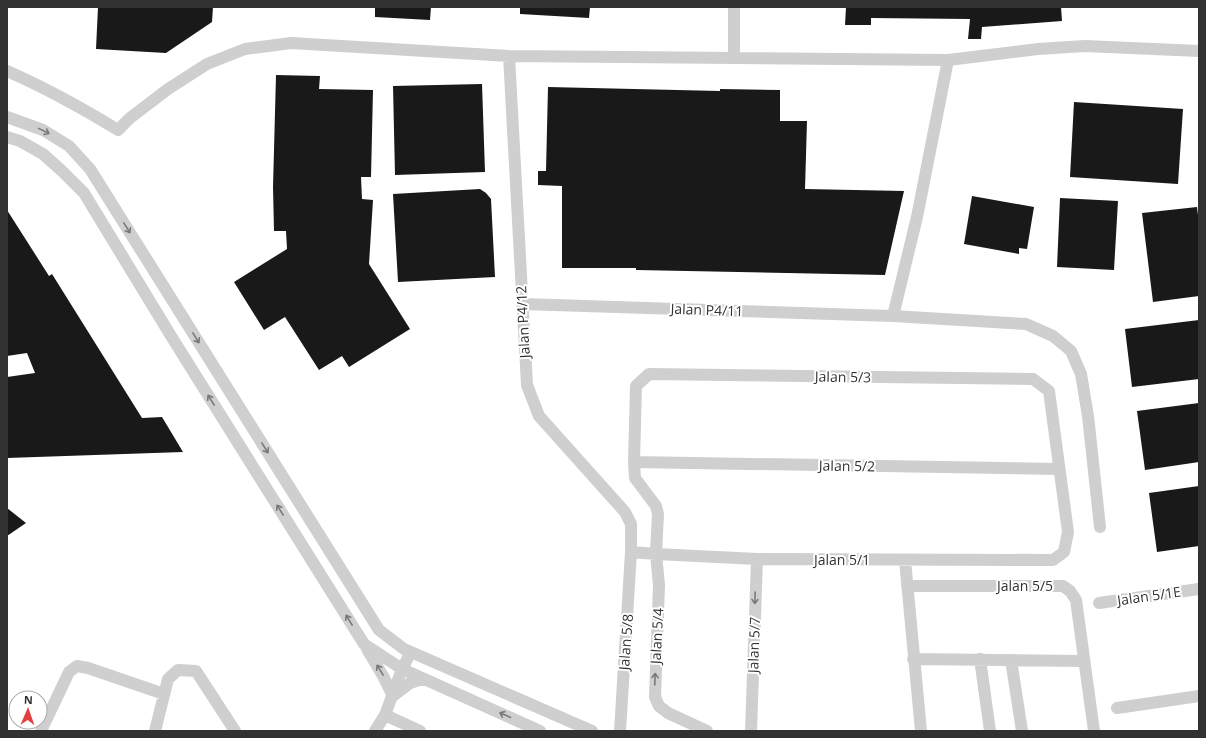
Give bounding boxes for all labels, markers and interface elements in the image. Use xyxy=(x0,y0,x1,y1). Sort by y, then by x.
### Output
one-way arrow xyxy=(37,128,49,135)
one-way arrow xyxy=(122,222,131,233)
street label: Jalan P4/12 xyxy=(511,285,534,361)
street label: Jalan P4/11 xyxy=(668,299,744,320)
one-way arrow xyxy=(192,332,200,344)
street label: Jalan 5/3 xyxy=(813,366,871,386)
one-way arrow xyxy=(207,395,215,406)
one-way arrow xyxy=(261,442,269,453)
street label: Jalan 5/2 xyxy=(817,455,875,475)
one-way arrow xyxy=(276,505,284,516)
street label: Jalan 5/1 xyxy=(812,550,870,569)
street label: Jalan 5/5 xyxy=(995,576,1053,595)
street label: Jalan 5/1E xyxy=(1114,582,1182,610)
one-way arrow xyxy=(752,591,759,604)
street label: Jalan 5/4 xyxy=(645,607,667,667)
street label: Jalan 5/8 xyxy=(614,613,637,673)
one-way arrow xyxy=(345,615,353,626)
street label: Jalan 5/7 xyxy=(743,617,764,675)
one-way arrow xyxy=(375,664,384,675)
one-way arrow xyxy=(651,673,659,686)
north arrow xyxy=(8,690,48,730)
text: N xyxy=(24,692,33,707)
one-way arrow xyxy=(499,711,511,718)

